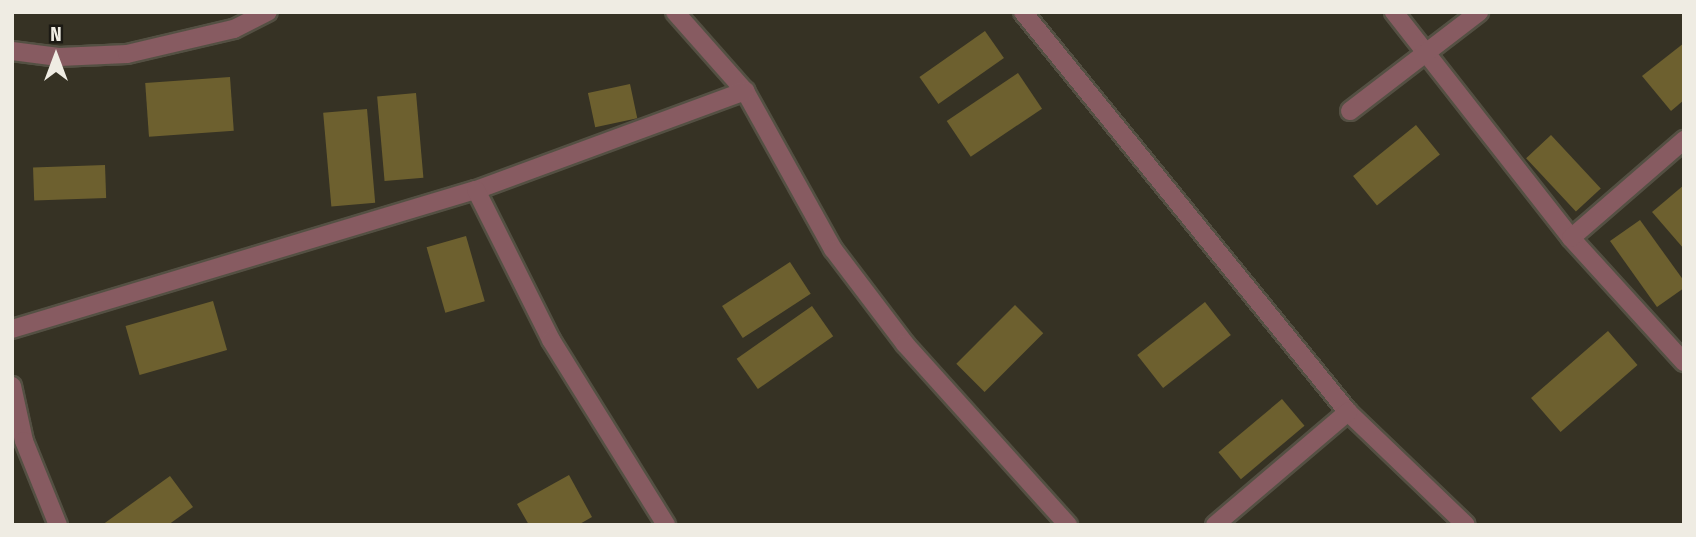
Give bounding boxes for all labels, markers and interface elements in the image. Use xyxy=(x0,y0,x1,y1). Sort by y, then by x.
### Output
north arrow xyxy=(21,21,91,91)
text: N xyxy=(50,23,62,46)

